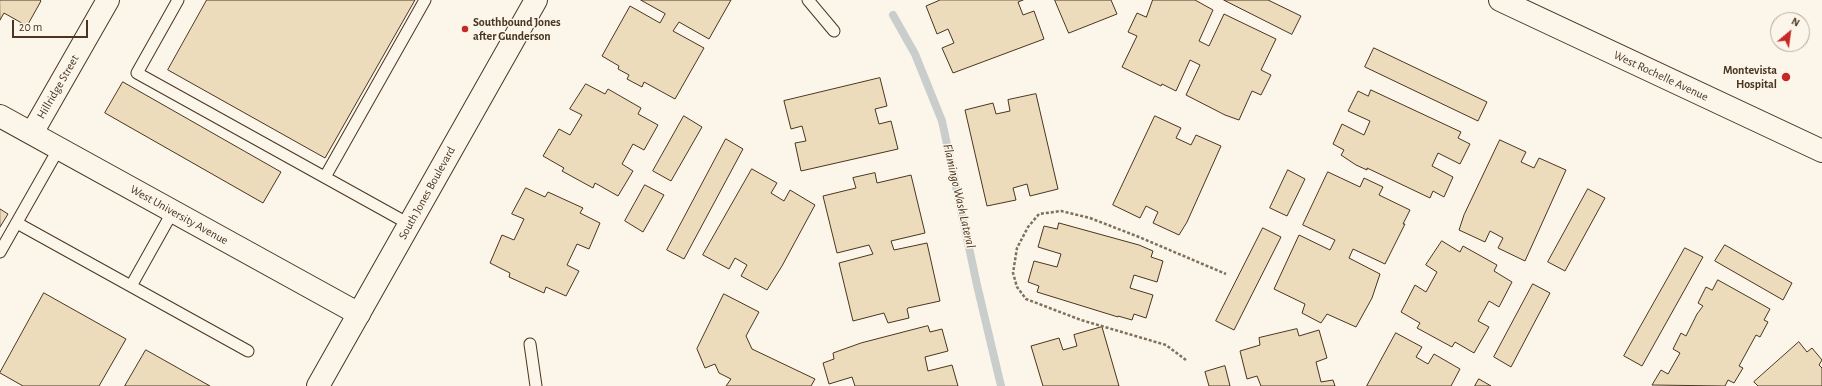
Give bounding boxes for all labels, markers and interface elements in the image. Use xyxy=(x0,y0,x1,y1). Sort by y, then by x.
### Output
scale bar xyxy=(14,12,90,38)
north arrow xyxy=(1770,12,1810,52)
place label: Southbound Jones after Gunderson xyxy=(473,15,561,43)
text: N xyxy=(1790,15,1802,29)
text: 20 m xyxy=(19,21,42,33)
marker: Southbound Jones after Gunderson xyxy=(460,24,470,34)
street label: West Rochelle Avenue xyxy=(1611,48,1711,104)
street label: Hillridge Street xyxy=(34,52,82,122)
place label: Montevista Hospital xyxy=(1723,63,1777,91)
marker: Montevista Hospital xyxy=(1780,71,1792,83)
water label: Flamingo Wash Lateral xyxy=(939,142,979,250)
street label: South Jones Boulevard xyxy=(395,144,459,242)
street label: West University Avenue xyxy=(127,182,231,248)

